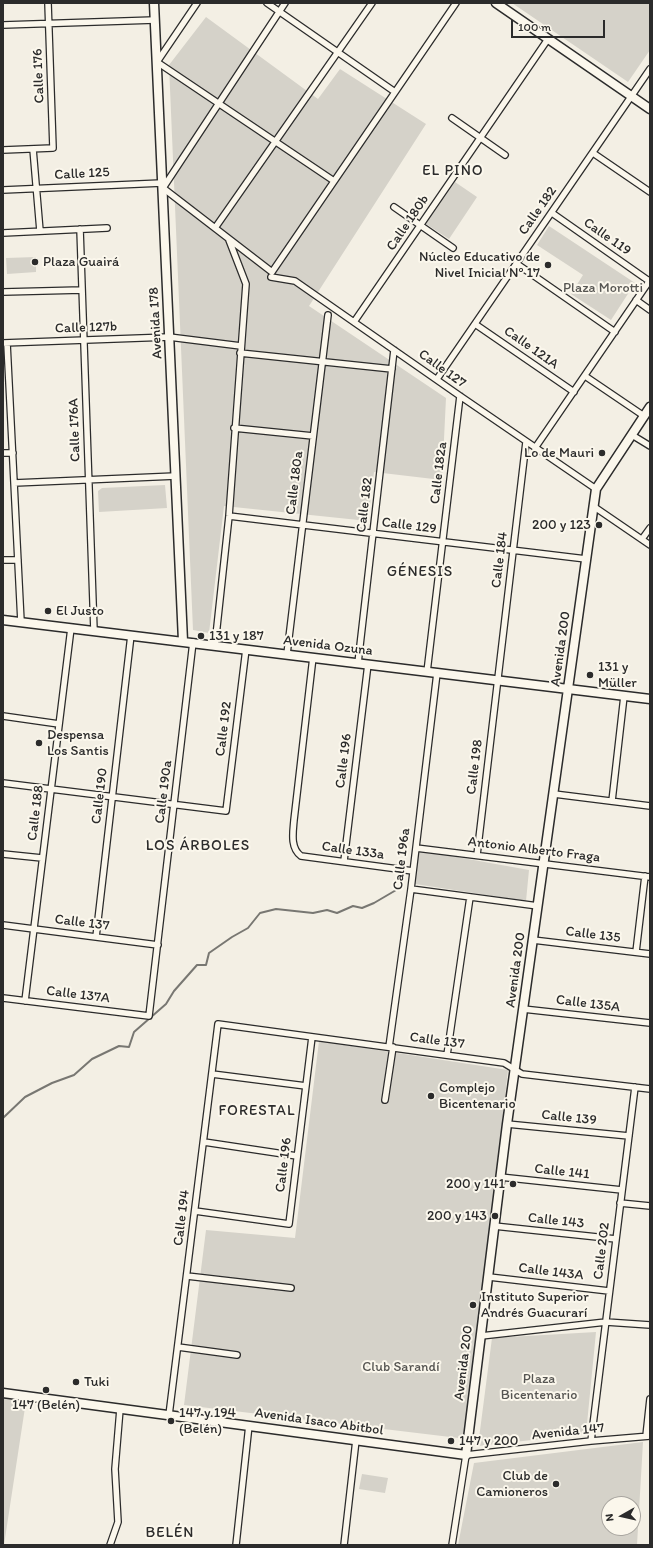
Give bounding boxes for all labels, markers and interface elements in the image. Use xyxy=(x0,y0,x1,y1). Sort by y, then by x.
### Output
scale bar xyxy=(513,12,607,38)
text: 100 m xyxy=(518,20,551,34)
street label: Calle 176 xyxy=(30,48,48,104)
district label: EL PINO xyxy=(422,162,484,180)
street label: Calle 125 xyxy=(54,164,110,184)
street label: Calle 182 xyxy=(515,183,561,239)
street label: Calle 180b xyxy=(383,192,433,254)
street label: Calle 119 xyxy=(580,215,634,259)
place label: Núcleo Educativo de Nivel Inicial Nº 17 xyxy=(419,249,540,282)
place label: Plaza Guairá xyxy=(43,254,119,270)
marker: Plaza Guairá xyxy=(30,257,40,267)
marker: Núcleo Educativo de Nivel Inicial Nº 17 xyxy=(543,260,553,270)
park label: Plaza Morotti xyxy=(563,280,643,296)
street label: Avenida 178 xyxy=(146,287,166,359)
street label: Calle 127b xyxy=(55,319,117,337)
street label: Calle 121A xyxy=(500,323,562,373)
street label: Calle 127 xyxy=(415,346,469,392)
street label: Calle 176A xyxy=(65,398,85,462)
street label: Calle 182a xyxy=(427,441,451,505)
place label: Lo de Mauri xyxy=(524,445,594,461)
marker: Lo de Mauri xyxy=(597,448,607,458)
street label: Calle 180a xyxy=(283,450,307,516)
street label: Calle 182 xyxy=(353,476,377,534)
street label: Calle 129 xyxy=(381,514,437,538)
place label: 200 y 123 xyxy=(532,517,591,533)
marker: 200 y 123 xyxy=(594,520,604,530)
street label: Calle 184 xyxy=(488,531,512,589)
district label: GÉNESIS xyxy=(388,563,452,581)
place label: El Justo xyxy=(56,603,104,619)
marker: El Justo xyxy=(43,606,53,616)
street label: Avenida 200 xyxy=(547,610,575,688)
place label: 131 y 187 xyxy=(209,628,264,644)
marker: 131 y 187 xyxy=(196,631,206,641)
street label: Avenida Ozuna xyxy=(282,632,374,660)
place label: 131 y Müller xyxy=(598,659,637,692)
marker: 131 y Müller xyxy=(585,670,595,680)
street label: Calle 192 xyxy=(212,701,236,757)
place label: Despensa Los Santis xyxy=(47,727,109,760)
street label: Calle 196 xyxy=(332,733,356,789)
marker: Despensa Los Santis xyxy=(34,738,44,748)
street label: Calle 198 xyxy=(463,738,487,796)
street label: Calle 190a xyxy=(152,759,176,825)
street label: Calle 190 xyxy=(88,767,112,825)
street label: Calle 188 xyxy=(24,784,48,842)
street label: Calle 196a xyxy=(390,827,414,891)
street label: Antonio Alberto Fraga xyxy=(467,834,601,866)
district label: LOS ÁRBOLES xyxy=(146,837,250,855)
street label: Calle 133a xyxy=(321,838,385,864)
street label: Calle 137 xyxy=(54,911,110,935)
street label: Calle 135 xyxy=(564,923,622,947)
street label: Avenida 200 xyxy=(502,931,530,1009)
street label: Calle 137A xyxy=(45,983,111,1007)
street label: Calle 135A xyxy=(555,992,621,1016)
street label: Calle 137 xyxy=(409,1029,465,1053)
place label: Complejo Bicentenario xyxy=(439,1080,515,1112)
marker: Complejo Bicentenario xyxy=(426,1091,436,1101)
district label: FORESTAL xyxy=(218,1102,296,1120)
street label: Calle 139 xyxy=(541,1107,597,1129)
street label: Calle 196 xyxy=(272,1137,296,1193)
street label: Calle 141 xyxy=(534,1161,590,1183)
place label: 200 y 141 xyxy=(446,1176,505,1192)
marker: 200 y 141 xyxy=(508,1179,518,1189)
street label: Calle 194 xyxy=(170,1189,194,1247)
place label: 200 y 143 xyxy=(427,1208,487,1224)
street label: Calle 143 xyxy=(527,1210,585,1232)
marker: 200 y 143 xyxy=(490,1211,500,1221)
street label: Calle 202 xyxy=(590,1222,614,1280)
street label: Calle 143A xyxy=(517,1260,585,1284)
place label: Instituto Superior Andrés Guacurarí xyxy=(481,1289,589,1322)
marker: Instituto Superior Andrés Guacurarí xyxy=(468,1300,478,1310)
street label: Avenida 200 xyxy=(451,1324,477,1402)
park label: Club Sarandí xyxy=(362,1359,440,1375)
park label: Plaza Bicentenario xyxy=(501,1371,577,1404)
place label: Tuki xyxy=(84,1374,109,1390)
marker: Tuki xyxy=(71,1377,81,1387)
marker: 147 (Belén) xyxy=(41,1385,51,1395)
place label: 147 (Belén) xyxy=(12,1397,80,1413)
place label: 147 y 194 (Belén) xyxy=(179,1405,236,1438)
street label: Avenida Isaco Abitbol xyxy=(254,1405,384,1439)
marker: 147 y 194 (Belén) xyxy=(166,1416,176,1426)
street label: Avenida 147 xyxy=(531,1420,605,1444)
place label: 147 y 200 xyxy=(459,1433,518,1449)
marker: 147 y 200 xyxy=(446,1436,456,1446)
place label: Club de Camioneros xyxy=(476,1468,548,1500)
marker: Club de Camioneros xyxy=(551,1479,561,1489)
north arrow xyxy=(601,1496,641,1536)
text: N xyxy=(603,1513,617,1522)
district label: BELÉN xyxy=(146,1524,194,1542)

